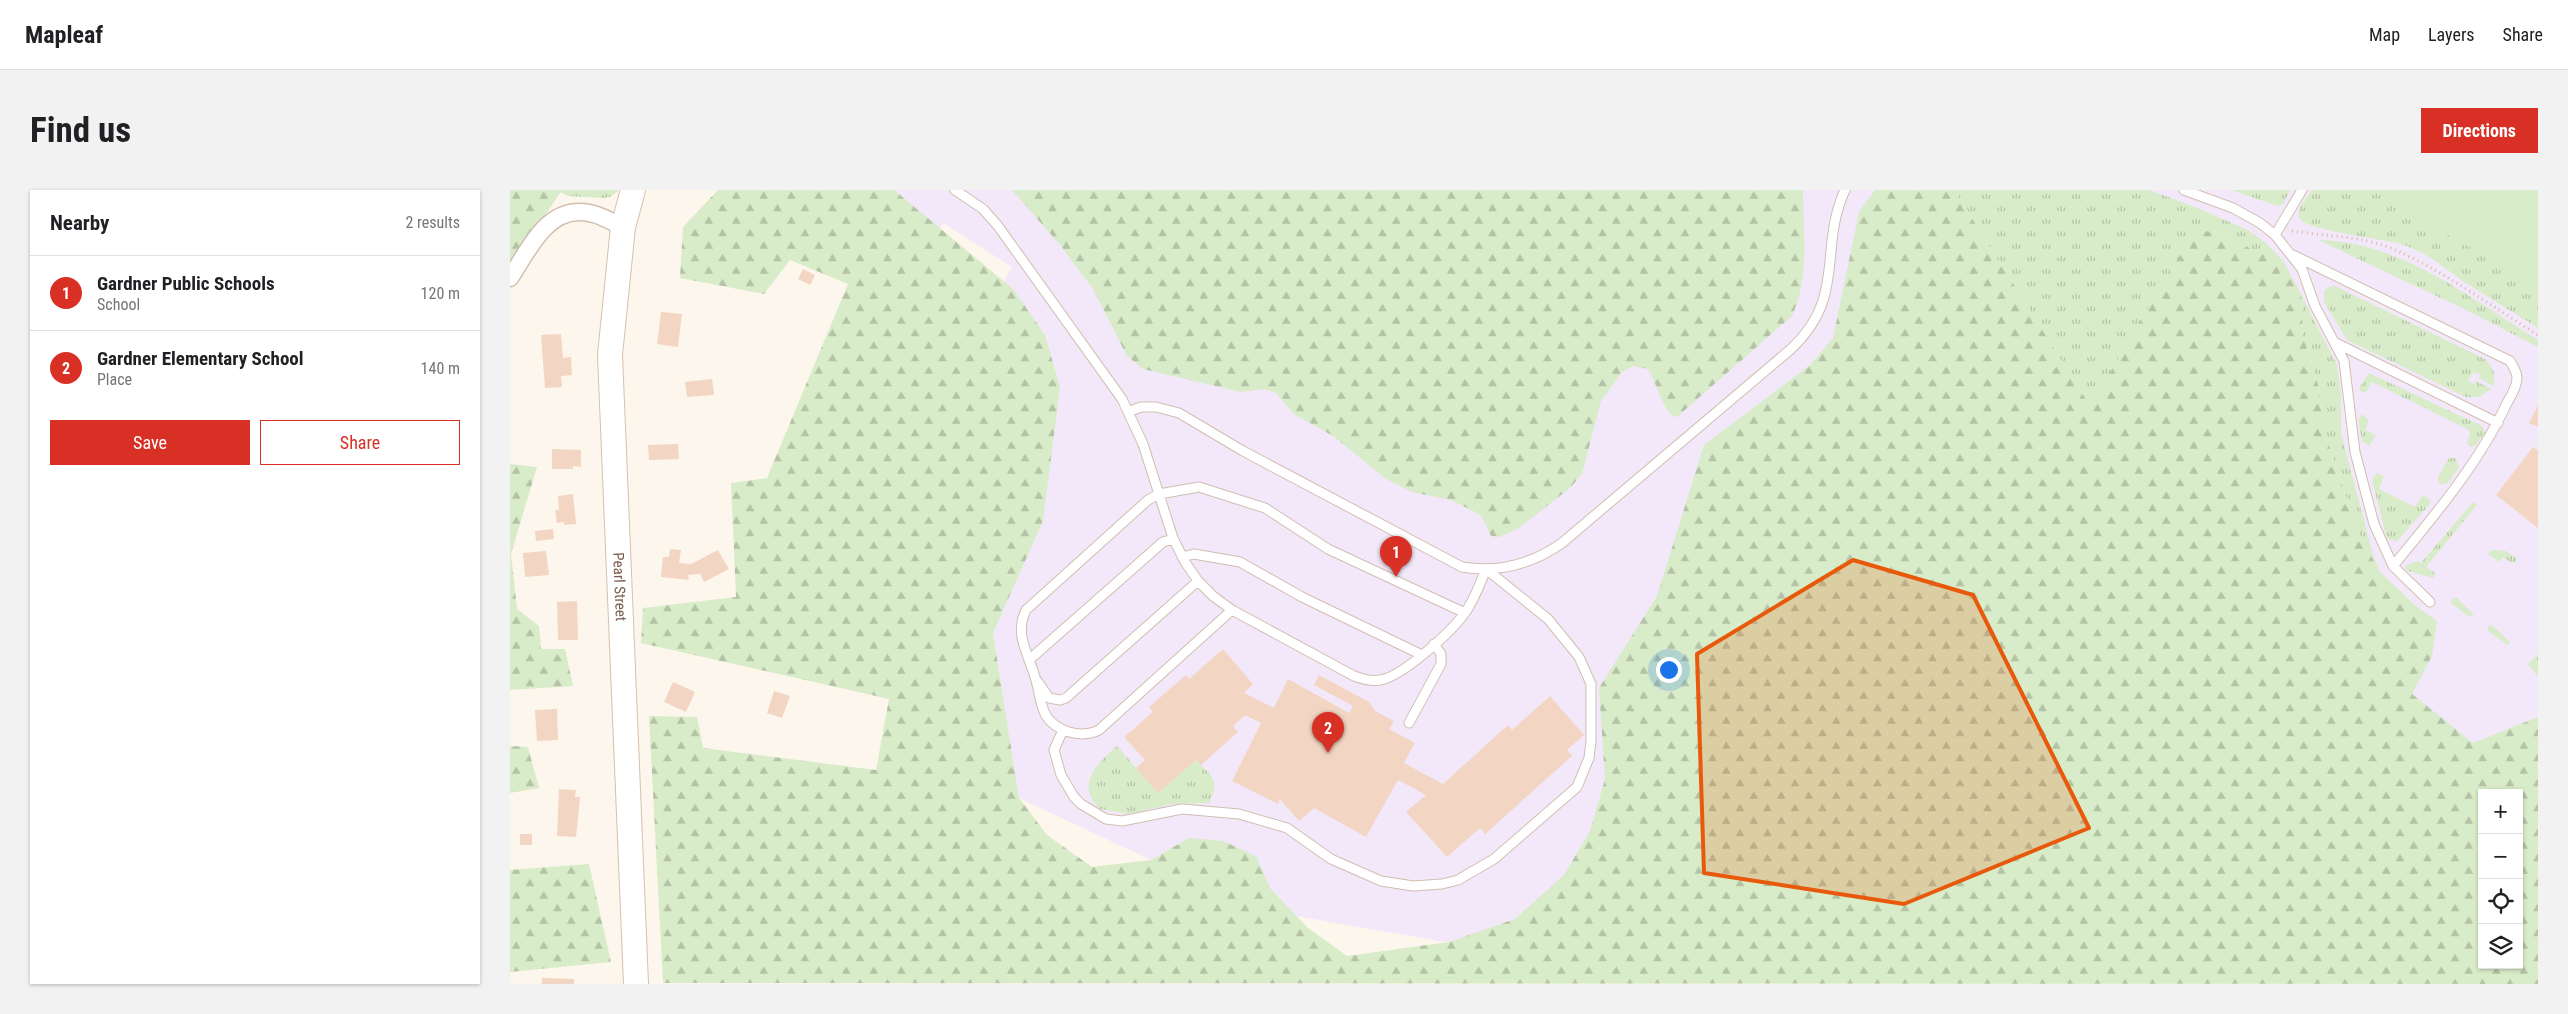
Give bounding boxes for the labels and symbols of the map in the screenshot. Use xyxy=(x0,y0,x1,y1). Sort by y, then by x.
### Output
pin: 1 xyxy=(1380,536,1412,577)
street label: Pearl Street xyxy=(609,552,630,622)
your location xyxy=(1656,657,1682,683)
pin: 2 xyxy=(1312,712,1344,753)

